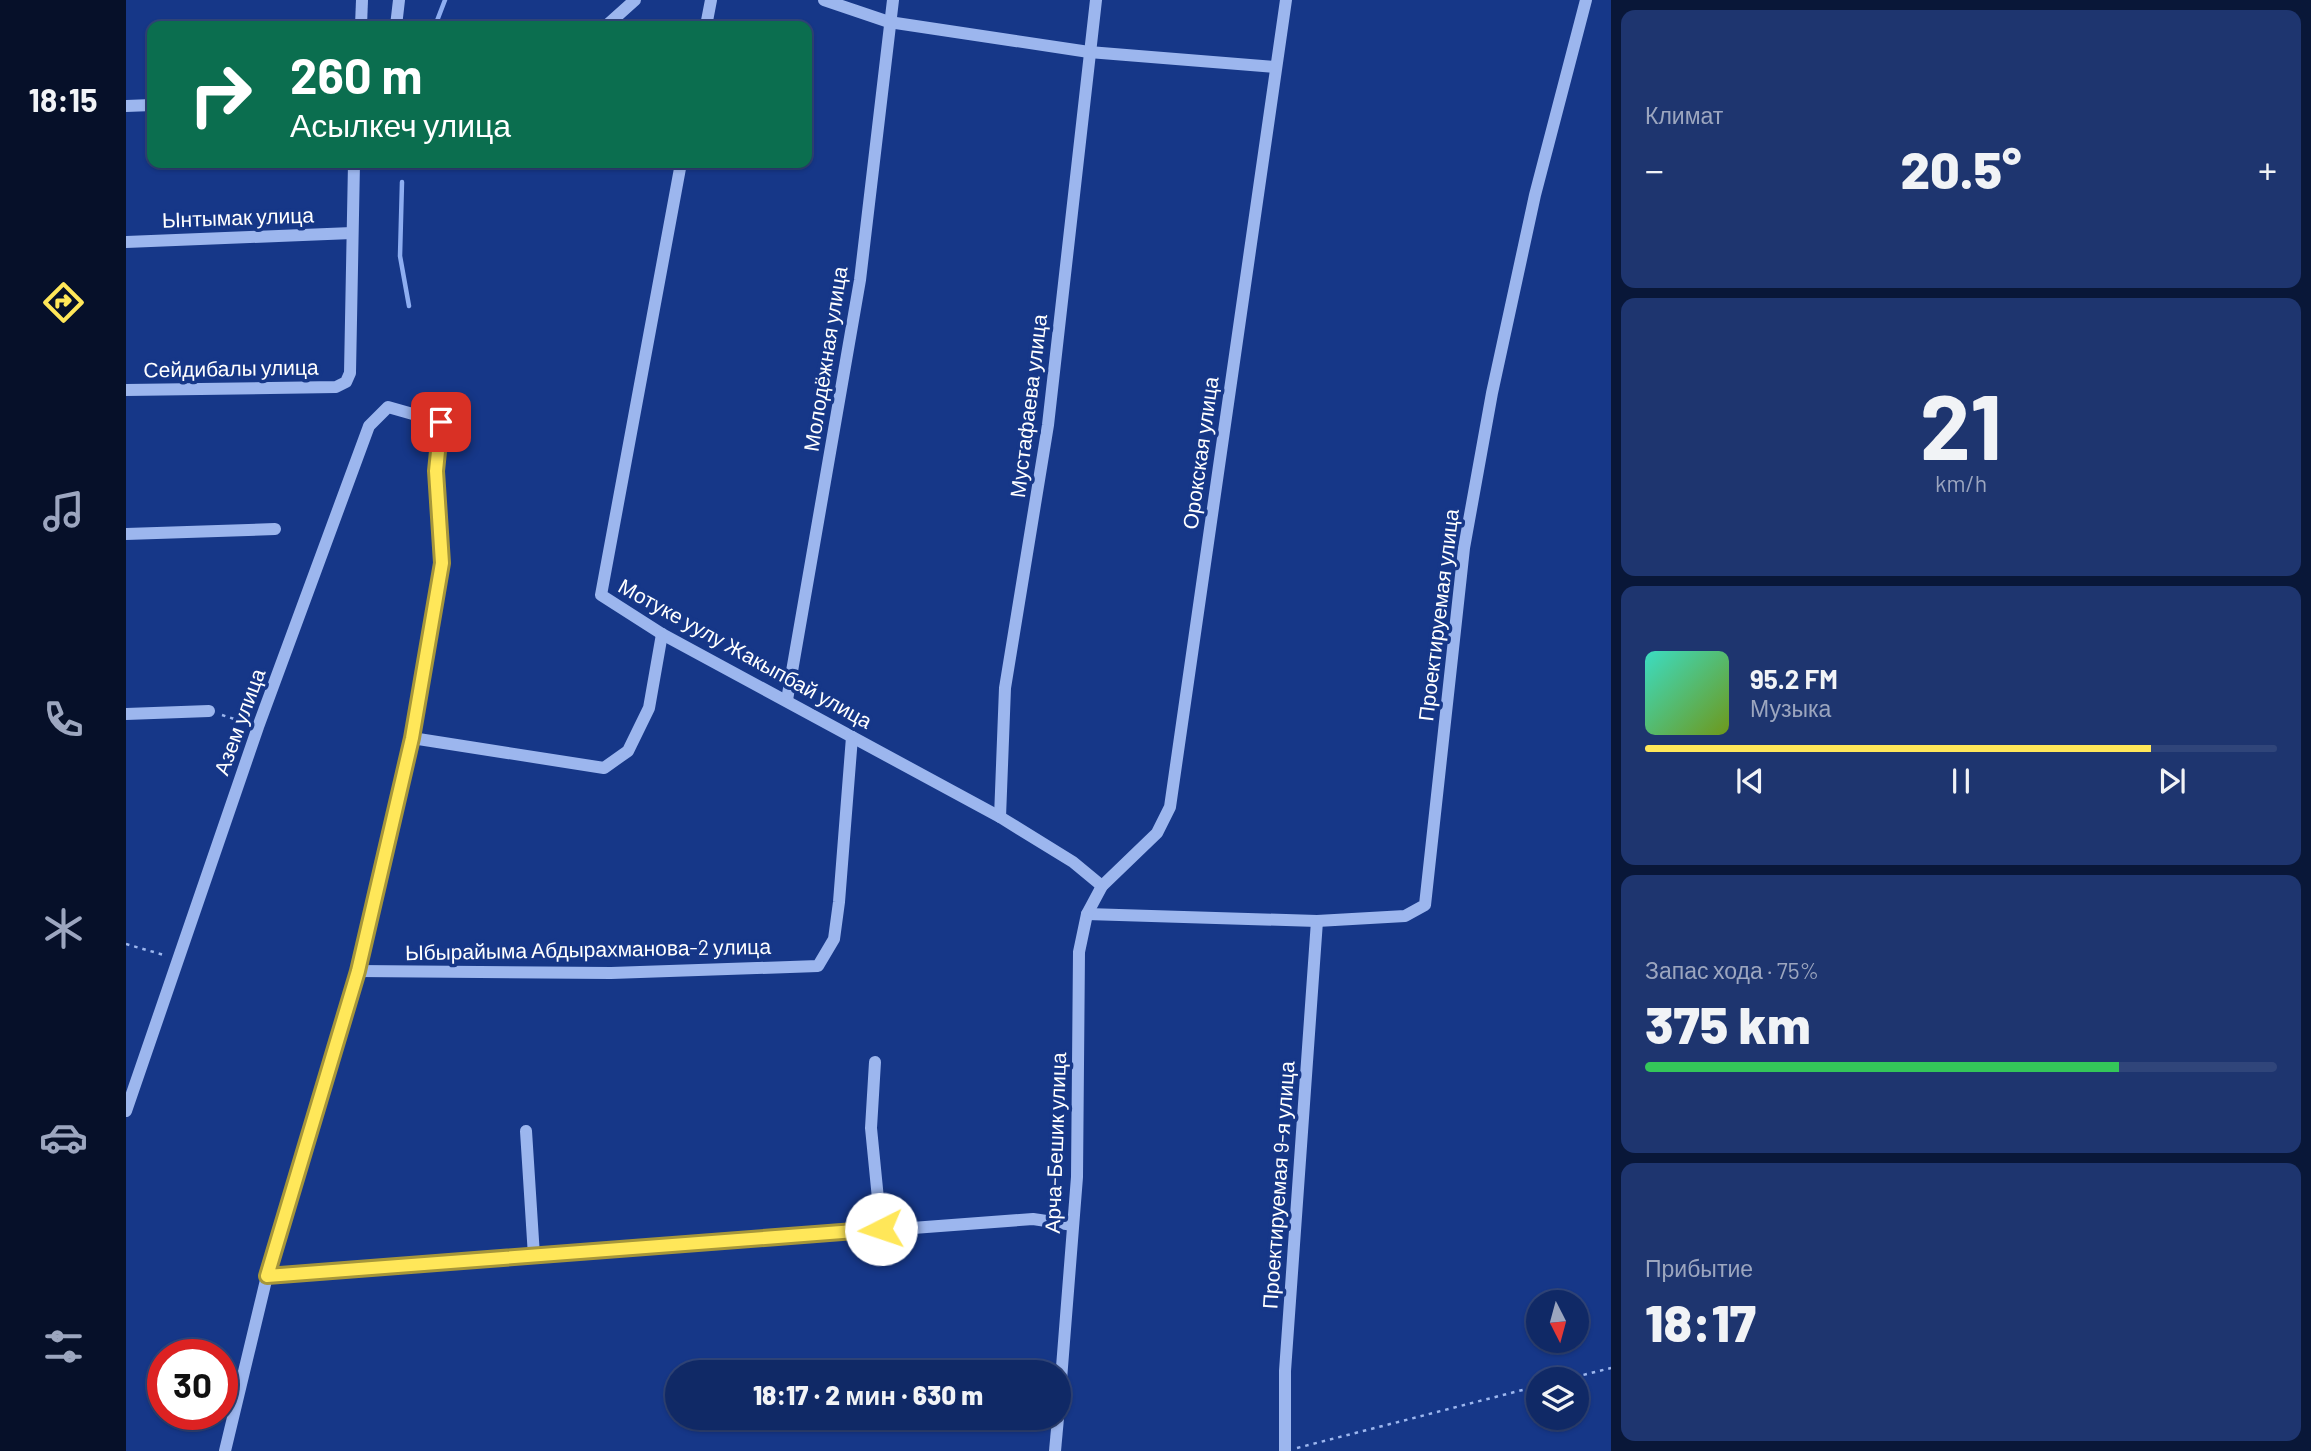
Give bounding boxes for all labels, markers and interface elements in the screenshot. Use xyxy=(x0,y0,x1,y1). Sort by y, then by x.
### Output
text: 260 m xyxy=(290,45,422,104)
icon: right xyxy=(175,49,266,140)
text: 18:15 xyxy=(29,80,97,118)
text: Климат xyxy=(1645,101,1723,129)
text: Асылкеч улица xyxy=(290,105,511,143)
text: 20.5° xyxy=(1900,137,2022,199)
text: − xyxy=(1645,146,1664,192)
text: + xyxy=(2258,146,2277,192)
street label: Ынтымак улица xyxy=(161,201,315,232)
street label: Молодёжная улица xyxy=(798,264,852,453)
icon: directions xyxy=(39,278,88,327)
street label: Мустафаева улица xyxy=(1004,312,1051,499)
street label: Сейдибалы улица xyxy=(143,353,319,382)
text: 21 xyxy=(1920,369,2002,478)
street label: Орокская улица xyxy=(1176,374,1223,531)
pin xyxy=(411,392,471,452)
icon: arrive xyxy=(422,403,460,441)
text: km/h xyxy=(1935,469,1987,497)
icon: music xyxy=(39,487,88,536)
street label: Проектируемая улица xyxy=(1412,507,1463,722)
street label: Мотуке уулу Жакыпбай улица xyxy=(615,572,877,733)
text: 95.2 FM xyxy=(1750,663,1838,694)
street label: Азем улица xyxy=(208,665,270,778)
text: Музыка xyxy=(1750,694,1831,722)
icon: phone xyxy=(39,695,88,744)
icon: previous xyxy=(1731,762,1769,800)
icon: pause xyxy=(1942,762,1980,800)
icon: next xyxy=(2153,762,2191,800)
icon: climate xyxy=(39,904,88,953)
street label: Ыбырайыма Абдырахманова-2 улица xyxy=(405,933,771,964)
text: Запас хода · 75% xyxy=(1645,956,1819,984)
text: 375 km xyxy=(1645,992,1811,1054)
street label: Арча-Бешик улица xyxy=(1039,1052,1070,1234)
street label: Проектируемая 9-я улица xyxy=(1256,1060,1299,1310)
icon: car xyxy=(39,1113,88,1162)
position arrow xyxy=(844,1192,918,1266)
text: Прибытие xyxy=(1645,1254,1753,1282)
north arrow xyxy=(1526,1290,1589,1353)
map controls xyxy=(1526,1290,1589,1430)
text: 18:17 xyxy=(1645,1290,1756,1352)
icon: filters xyxy=(39,1322,88,1371)
speed limit sign: 30 xyxy=(147,1339,238,1430)
button: layers xyxy=(1526,1367,1589,1430)
text: 18:17 · 2 мин · 630 m xyxy=(753,1379,983,1410)

